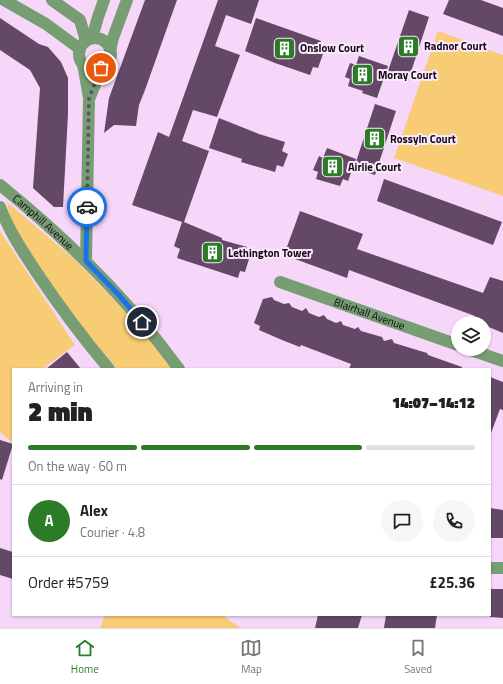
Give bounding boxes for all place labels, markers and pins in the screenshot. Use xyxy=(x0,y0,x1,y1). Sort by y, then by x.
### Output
building icon: Radnor Court xyxy=(395,33,421,59)
building icon: Onslow Court xyxy=(272,35,298,61)
place label: Radnor Court xyxy=(424,38,487,54)
place label: Onslow Court xyxy=(300,40,364,56)
pin xyxy=(84,51,118,85)
building icon: Moray Court xyxy=(350,62,376,88)
place label: Moray Court xyxy=(378,67,437,83)
building icon: Rossyln Court xyxy=(362,126,388,152)
place label: Rossyln Court xyxy=(390,131,456,147)
building icon: Airlie Court xyxy=(319,154,345,180)
place label: Airlie Court xyxy=(348,159,401,175)
building icon: Lethington Tower xyxy=(199,240,225,266)
place label: Lethington Tower xyxy=(228,245,311,261)
pin xyxy=(125,305,159,339)

